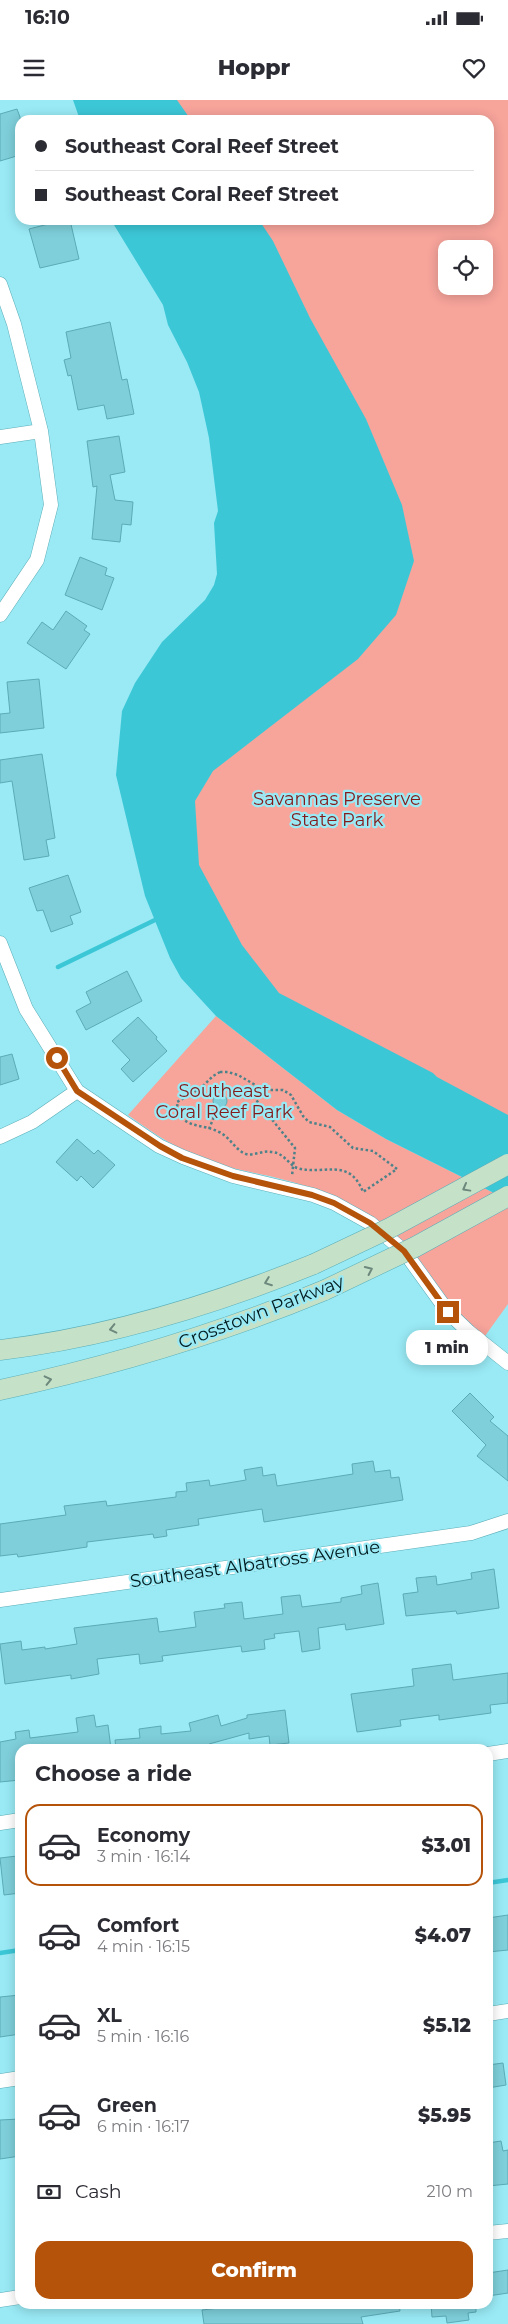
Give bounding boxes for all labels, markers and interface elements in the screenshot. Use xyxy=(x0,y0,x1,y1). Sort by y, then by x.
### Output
text: 16:10 xyxy=(25,6,70,29)
icon: menu xyxy=(20,54,48,82)
text: Hoppr xyxy=(218,54,290,81)
icon: heart xyxy=(460,54,488,82)
text: Southeast Coral Reef Street xyxy=(65,135,339,158)
text: Southeast Coral Reef Street xyxy=(65,183,339,206)
map controls xyxy=(438,240,493,295)
button: locate xyxy=(438,240,493,295)
park label: Savannas Preserve State Park xyxy=(253,788,421,831)
route start xyxy=(46,1047,68,1069)
park label: Southeast Coral Reef Park xyxy=(156,1080,293,1123)
one-way arrow xyxy=(462,1182,471,1192)
one-way arrow xyxy=(364,1265,373,1276)
street label: Crosstown Parkway xyxy=(175,1270,347,1354)
one-way arrow xyxy=(265,1276,273,1286)
route end xyxy=(437,1301,459,1323)
one-way arrow xyxy=(109,1324,118,1334)
callout: 1 min xyxy=(407,1330,489,1364)
text: 1 min xyxy=(425,1338,469,1357)
one-way arrow xyxy=(43,1375,52,1386)
street label: Southeast Albatross Avenue xyxy=(129,1536,382,1592)
text: Choose a ride xyxy=(35,1760,192,1787)
icon: car xyxy=(37,1823,82,1868)
text: Economy xyxy=(97,1824,190,1847)
text: $3.01 xyxy=(422,1834,471,1857)
text: 3 min · 16:14 xyxy=(97,1847,190,1866)
icon: car xyxy=(37,1913,82,1958)
text: Comfort xyxy=(97,1914,179,1937)
text: $4.07 xyxy=(415,1924,471,1947)
text: 4 min · 16:15 xyxy=(97,1937,190,1956)
icon: car xyxy=(37,2003,82,2048)
text: XL xyxy=(97,2004,122,2027)
text: $5.12 xyxy=(423,2014,471,2037)
text: 5 min · 16:16 xyxy=(97,2027,189,2046)
icon: car xyxy=(37,2093,82,2138)
text: Green xyxy=(97,2094,157,2117)
text: $5.95 xyxy=(418,2104,471,2127)
text: 6 min · 16:17 xyxy=(97,2117,190,2136)
icon: cash xyxy=(35,2178,63,2206)
text: Cash xyxy=(75,2180,122,2203)
text: 210 m xyxy=(426,2182,473,2201)
button: Confirm xyxy=(35,2241,473,2299)

